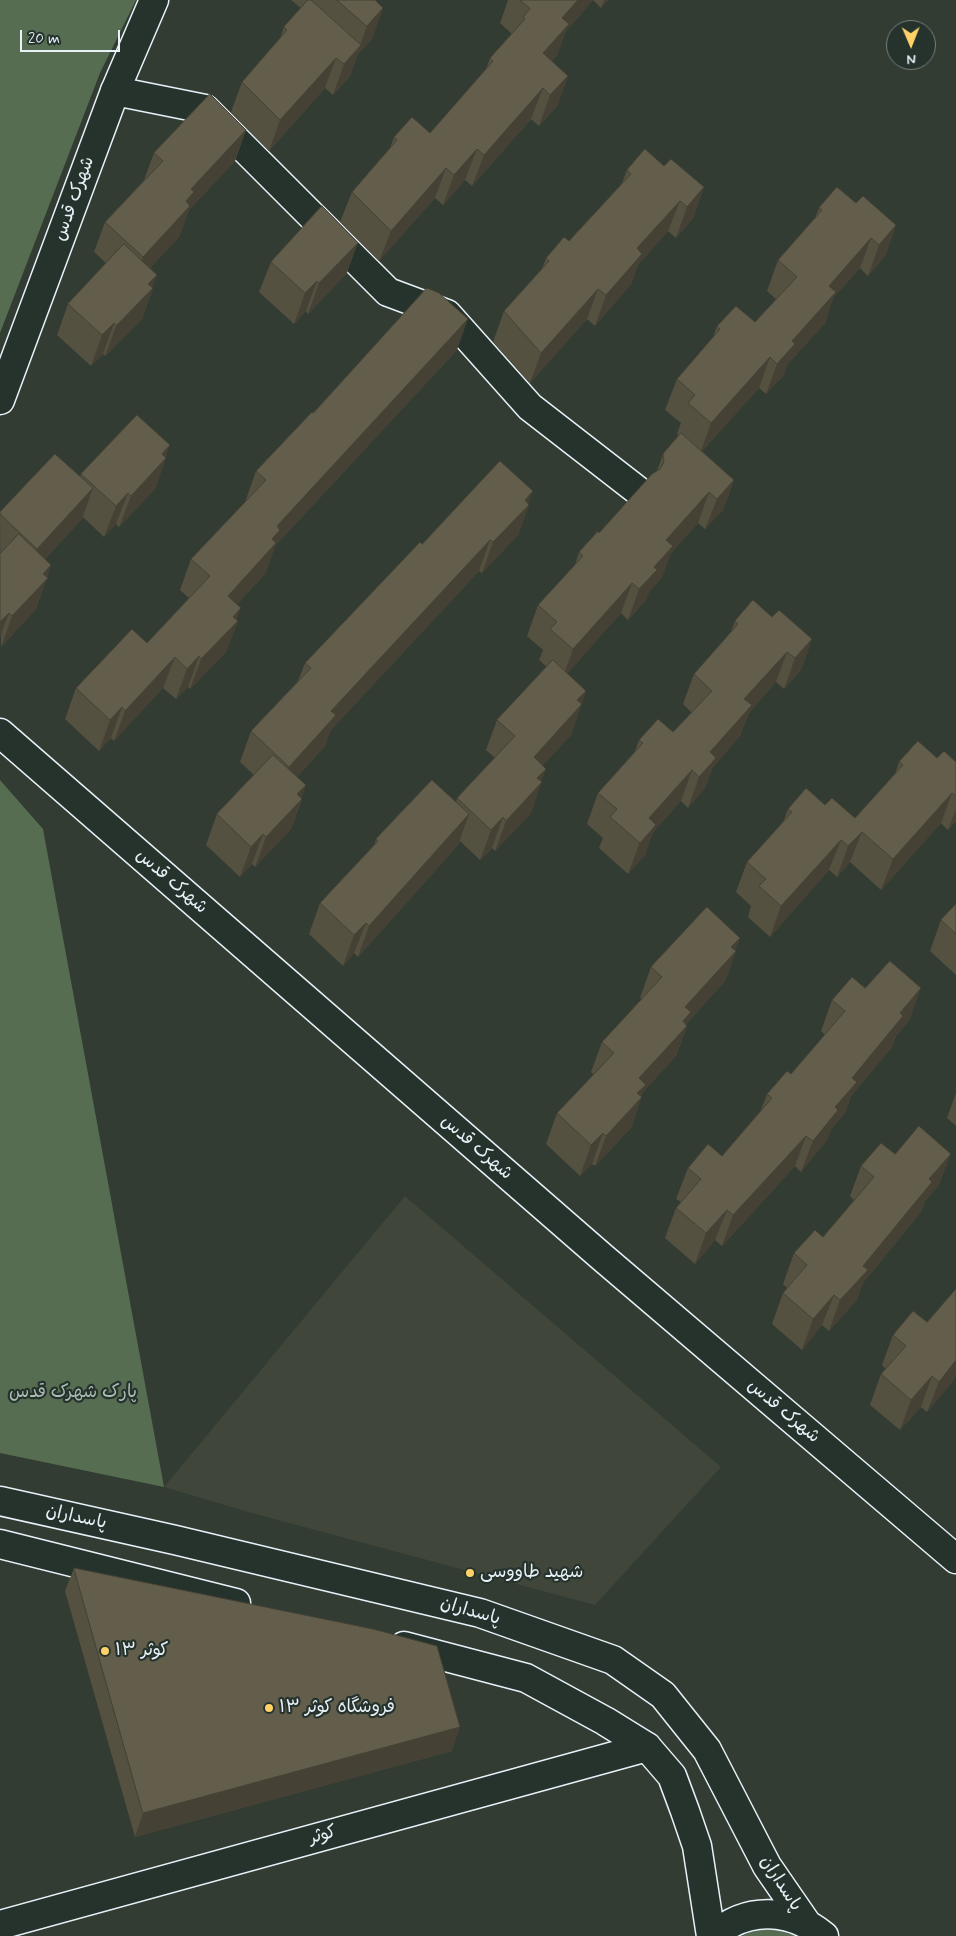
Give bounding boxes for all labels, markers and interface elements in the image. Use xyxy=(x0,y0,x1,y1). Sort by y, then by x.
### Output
scale bar xyxy=(22,20,122,52)
north arrow xyxy=(886,20,936,70)
text: 20 m xyxy=(28,29,60,49)
text: N xyxy=(906,50,916,68)
street label: شهرک قدس xyxy=(50,154,100,244)
street label: شهرک قدس xyxy=(131,845,211,919)
street label: شهرک قدس xyxy=(436,1111,516,1185)
street label: شهرک قدس xyxy=(742,1375,824,1449)
park label: پارک شهرک قدس xyxy=(9,1382,137,1404)
street label: پاسداران xyxy=(44,1501,108,1535)
place label: شهید طاووسی xyxy=(480,1562,583,1584)
marker: شهید طاووسی xyxy=(464,1567,476,1579)
street label: پاسداران xyxy=(437,1593,503,1631)
place label: کوثر ۱۳ xyxy=(115,1640,169,1662)
marker: کوثر ۱۳ xyxy=(99,1645,111,1657)
place label: فروشگاه کوثر ۱۳ xyxy=(279,1697,395,1719)
marker: فروشگاه کوثر ۱۳ xyxy=(263,1702,275,1714)
street label: کوثر xyxy=(307,1822,339,1850)
street label: پاسداران xyxy=(754,1852,806,1916)

